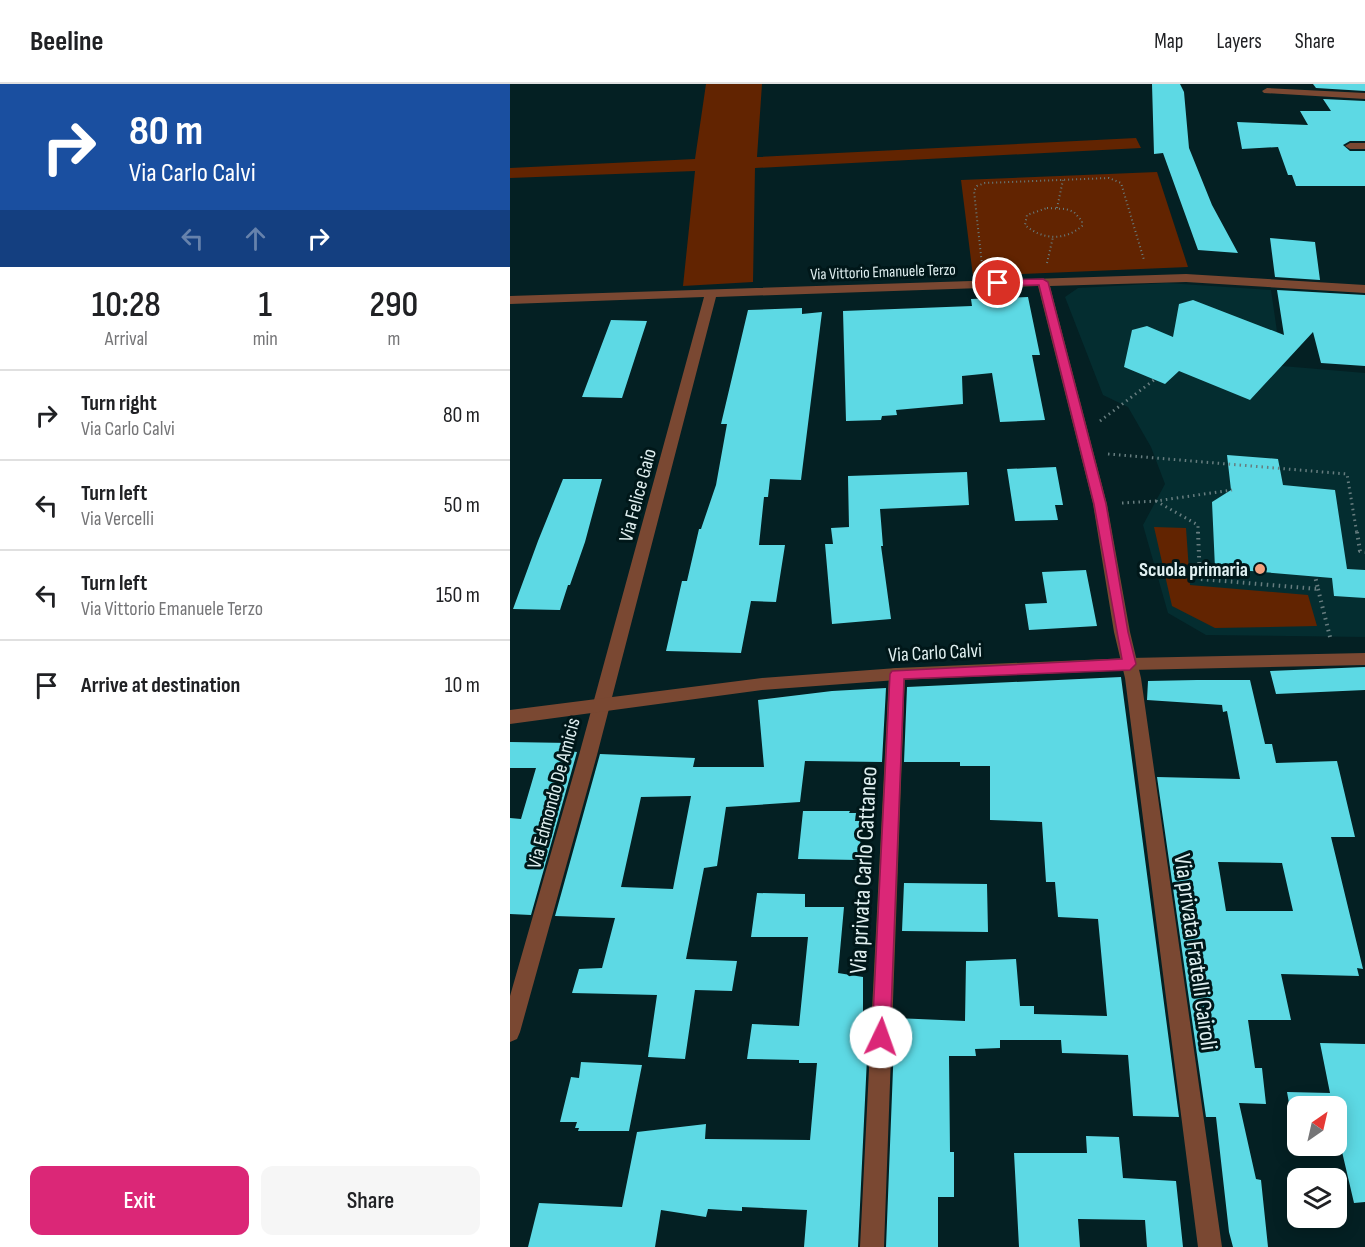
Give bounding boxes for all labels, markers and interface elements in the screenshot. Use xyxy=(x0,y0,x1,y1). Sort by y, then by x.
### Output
text: Beeline xyxy=(30,25,103,58)
text: Map xyxy=(1154,29,1183,54)
text: Layers xyxy=(1216,29,1262,54)
text: Share xyxy=(1295,29,1335,54)
text: 80 m xyxy=(129,106,203,157)
icon: right xyxy=(30,108,108,186)
text: Via Carlo Calvi xyxy=(129,157,256,189)
icon: left xyxy=(176,222,209,255)
icon: ahead xyxy=(239,222,272,255)
icon: right xyxy=(302,222,335,255)
pin xyxy=(972,257,1023,308)
street label: Via Vittorio Emanuele Terzo xyxy=(810,260,956,285)
icon: arrive xyxy=(981,266,1014,299)
text: 10:28 xyxy=(92,284,161,327)
text: 1 xyxy=(258,284,272,327)
text: 290 xyxy=(370,284,418,327)
text: Arrival xyxy=(105,327,148,351)
text: min xyxy=(253,327,278,351)
text: m xyxy=(387,327,400,351)
text: Turn right xyxy=(81,390,157,417)
icon: right xyxy=(30,399,63,432)
text: 80 m xyxy=(443,402,480,429)
text: Via Carlo Calvi xyxy=(81,417,175,441)
street label: Via Felice Gaio xyxy=(614,446,662,545)
text: Turn left xyxy=(81,480,147,507)
icon: left xyxy=(30,489,63,522)
text: 50 m xyxy=(444,492,480,519)
text: Via Vercelli xyxy=(81,507,154,531)
place label: Scuola primaria xyxy=(1139,558,1248,582)
marker: Scuola primaria xyxy=(1253,562,1267,576)
text: Turn left xyxy=(81,570,147,597)
icon: left xyxy=(30,579,63,612)
text: 150 m xyxy=(436,582,480,609)
text: Via Vittorio Emanuele Terzo xyxy=(81,597,263,621)
street label: Via Carlo Calvi xyxy=(888,639,983,667)
icon: arrive xyxy=(30,669,63,702)
text: Arrive at destination xyxy=(81,672,240,699)
text: 10 m xyxy=(445,672,480,699)
street label: Via Edmondo De Amicis xyxy=(522,715,586,871)
street label: Via privata Carlo Cattaneo xyxy=(844,766,883,975)
street label: Via privata Fratelli Cairoli xyxy=(1167,852,1224,1052)
position arrow xyxy=(849,1005,913,1069)
north arrow xyxy=(1287,1096,1347,1156)
map controls xyxy=(1287,1096,1347,1228)
button: Exit xyxy=(30,1166,249,1235)
button: Share xyxy=(261,1166,480,1235)
button: layers xyxy=(1287,1168,1347,1228)

